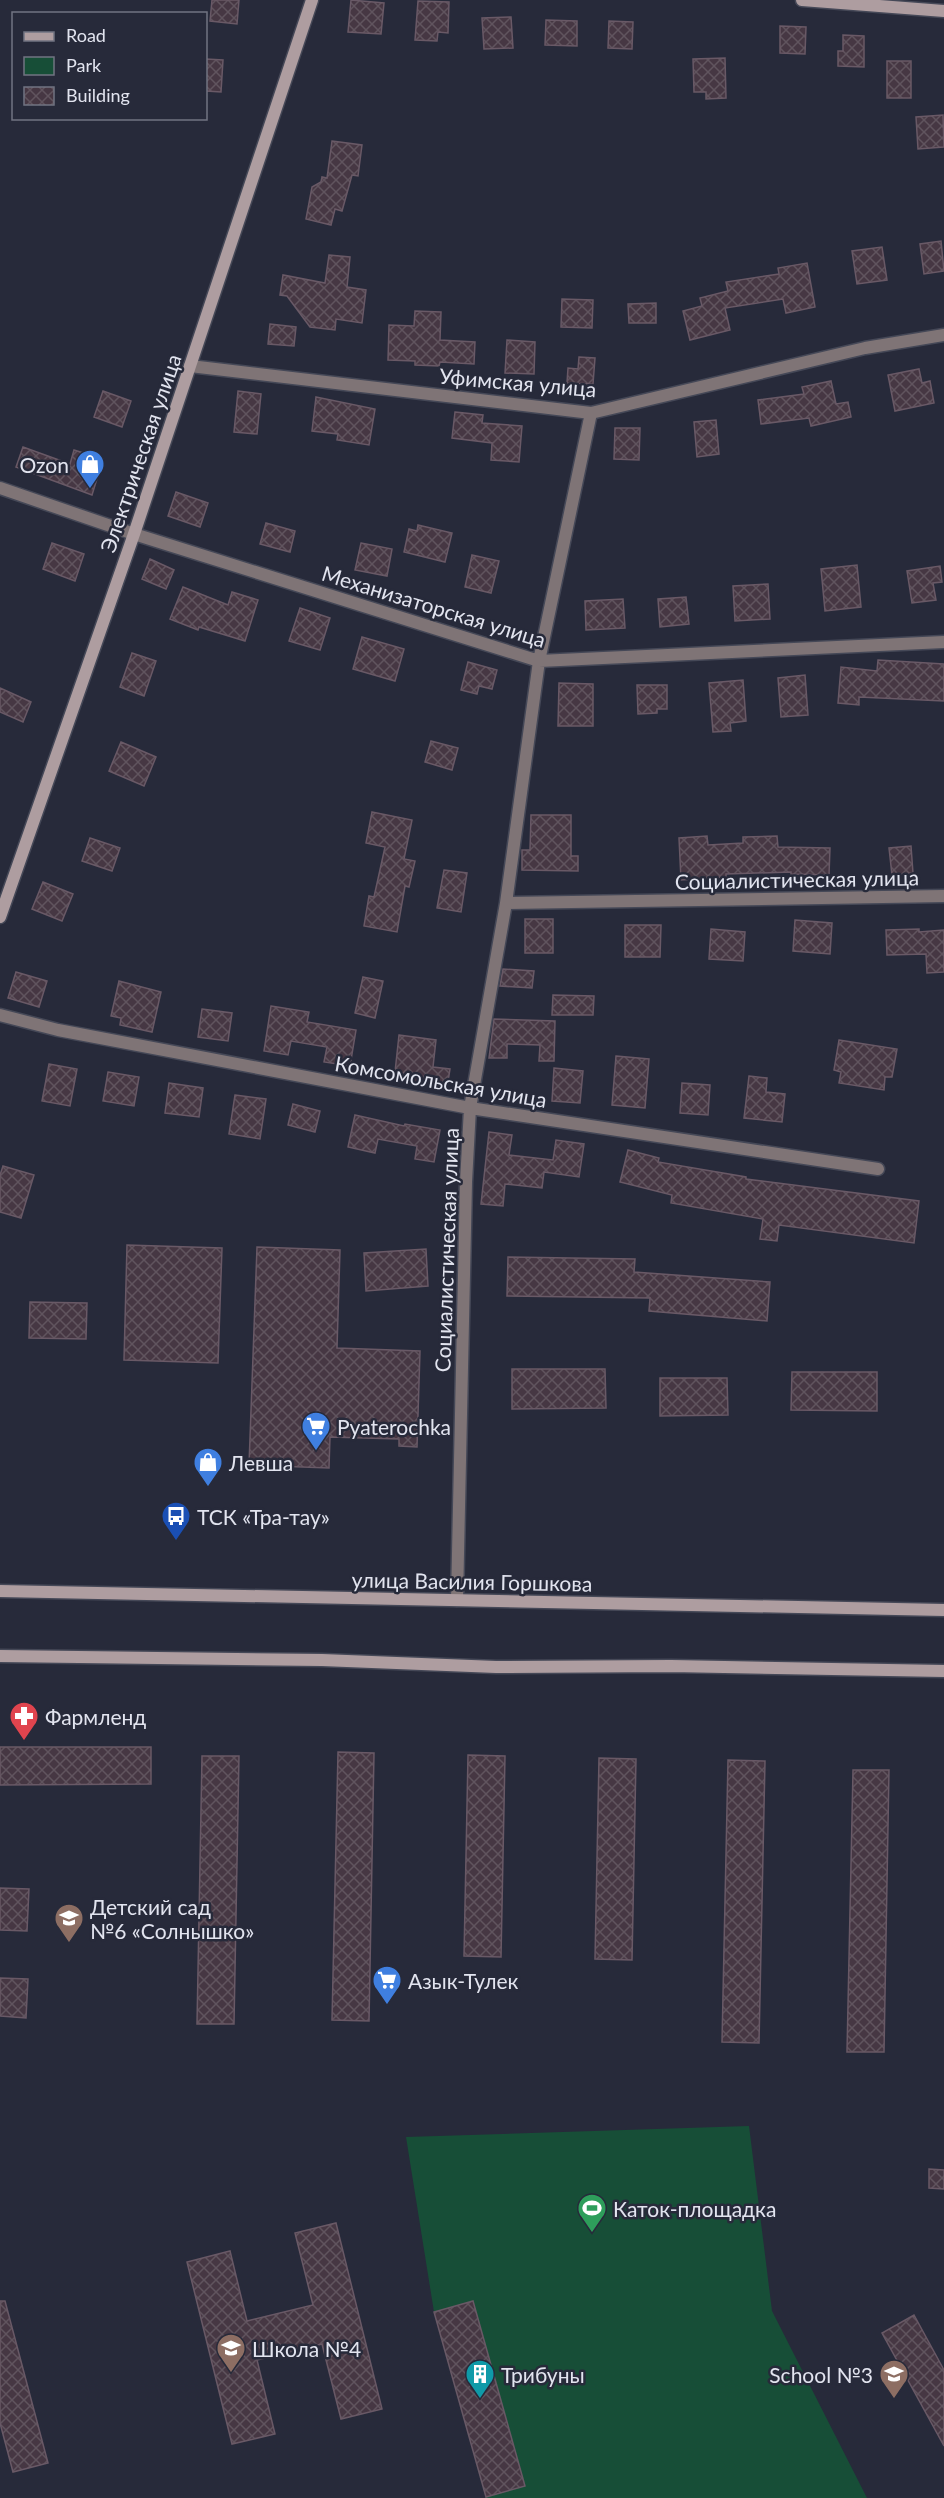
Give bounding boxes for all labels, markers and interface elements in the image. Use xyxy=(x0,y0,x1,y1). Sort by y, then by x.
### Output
legend xyxy=(12,12,207,120)
text: Road xyxy=(66,24,106,46)
text: Park xyxy=(66,54,102,76)
text: Building xyxy=(66,84,130,106)
street label: Электрическая улица xyxy=(94,350,186,556)
street label: Уфимская улица xyxy=(439,363,597,401)
shop icon: Ozon xyxy=(74,448,106,490)
place label: Ozon xyxy=(20,452,69,477)
street label: Механизаторская улица xyxy=(319,560,549,652)
street label: Социалистическая улица xyxy=(675,864,919,894)
street label: Комсомольская улица xyxy=(333,1050,549,1112)
street label: Социалистическая улица xyxy=(429,1127,463,1373)
supermarket icon: Pyaterochka xyxy=(300,1410,332,1452)
place label: Pyaterochka xyxy=(337,1414,451,1439)
shop icon: Левша xyxy=(192,1446,224,1488)
place label: Левша xyxy=(228,1450,293,1475)
bus stop icon: ТСК «Тра-тау» xyxy=(160,1500,192,1542)
place label: ТСК «Тра-тау» xyxy=(197,1504,330,1529)
street label: улица Василия Горшкова xyxy=(351,1566,593,1596)
pharmacy icon: Фармленд xyxy=(8,1700,40,1742)
place label: Фармленд xyxy=(45,1704,146,1729)
place label: Детский сад №6 «Солнышко» xyxy=(90,1894,254,1943)
school or university icon: Детский сад №6 «Солнышко» xyxy=(53,1902,85,1944)
supermarket icon: Азык-Тулек xyxy=(371,1964,403,2006)
place label: Азык-Тулек xyxy=(408,1968,519,1993)
sports icon: Каток-площадка xyxy=(576,2192,608,2234)
place label: Каток-площадка xyxy=(613,2196,776,2221)
school or university icon: Школа №4 xyxy=(215,2332,247,2374)
place label: Школа №4 xyxy=(252,2336,361,2361)
building icon: Трибуны xyxy=(464,2358,496,2400)
school or university icon: School №3 xyxy=(878,2358,910,2400)
place label: Трибуны xyxy=(501,2362,585,2387)
place label: School №3 xyxy=(769,2362,873,2387)

